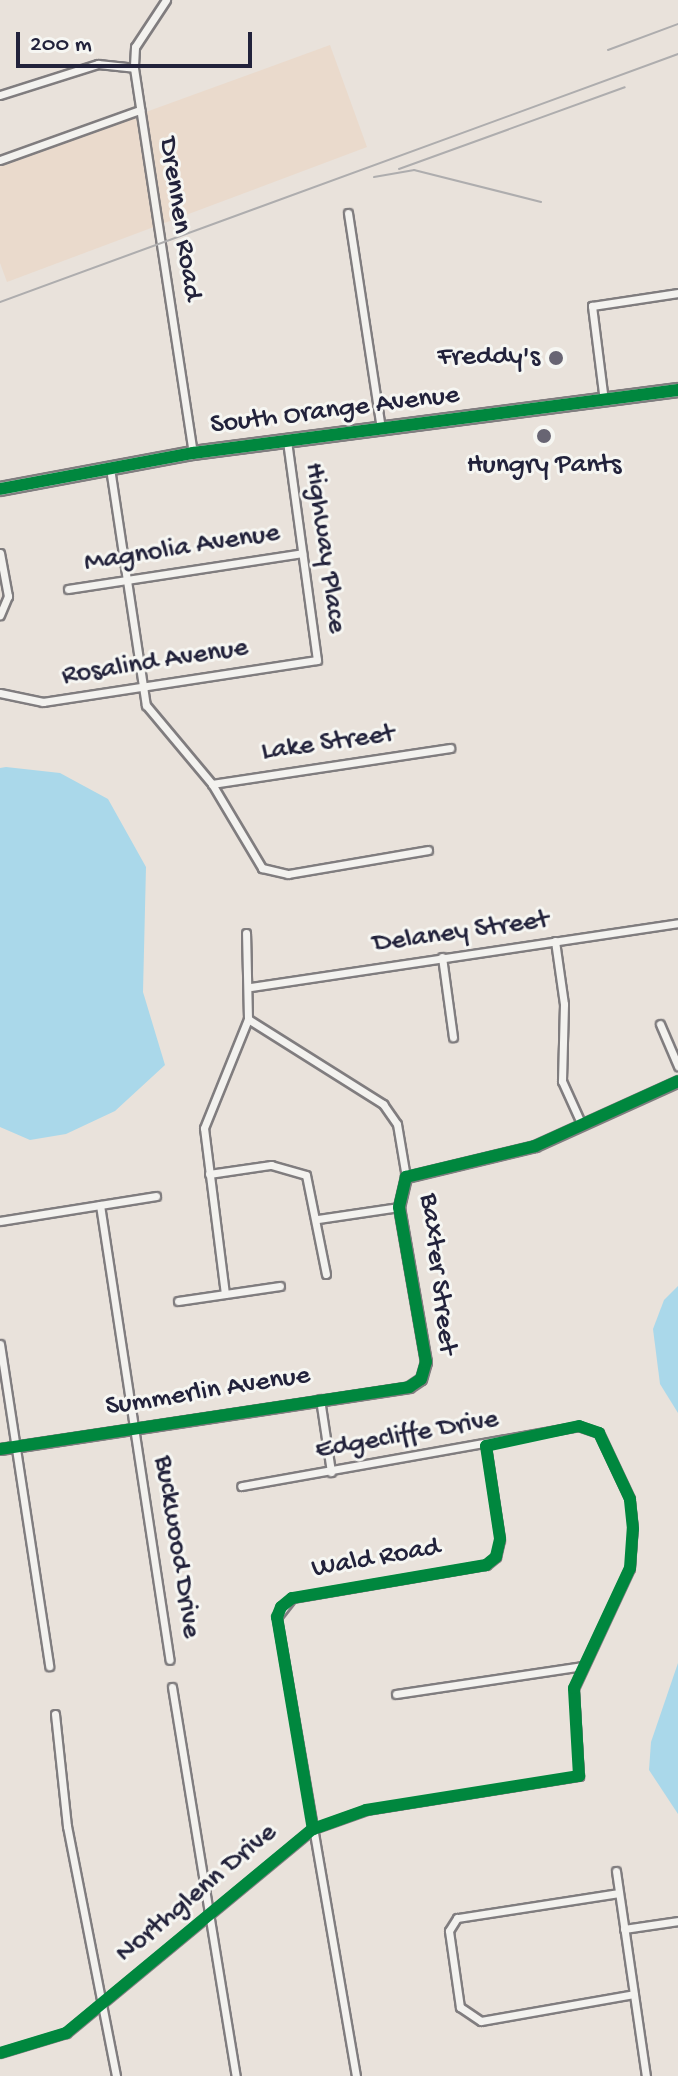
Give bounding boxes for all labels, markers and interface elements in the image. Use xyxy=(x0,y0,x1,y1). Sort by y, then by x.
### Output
scale bar xyxy=(20,16,256,66)
text: 200 m xyxy=(30,31,92,60)
street label: Drennen Road xyxy=(150,135,208,303)
place label: Freddy's xyxy=(437,341,540,375)
marker: Freddy's xyxy=(547,349,565,367)
street label: South Orange Avenue xyxy=(209,379,461,443)
marker: Hungry Pants xyxy=(535,427,553,445)
place label: Hungry Pants xyxy=(467,449,621,483)
street label: Highway Place xyxy=(295,461,353,635)
street label: Magnolia Avenue xyxy=(82,517,282,581)
street label: Rosalind Avenue xyxy=(60,632,250,694)
street label: Lake Street xyxy=(259,718,397,770)
street label: Delaney Street xyxy=(371,904,551,962)
street label: Baxter Street xyxy=(410,1192,464,1356)
street label: Summerlin Avenue xyxy=(103,1359,313,1425)
street label: Edgecliffe Drive xyxy=(313,1403,501,1469)
street label: Buckwood Drive xyxy=(145,1453,207,1641)
street label: Wald Road xyxy=(309,1531,443,1587)
street label: Northglenn Drive xyxy=(110,1817,284,1971)

